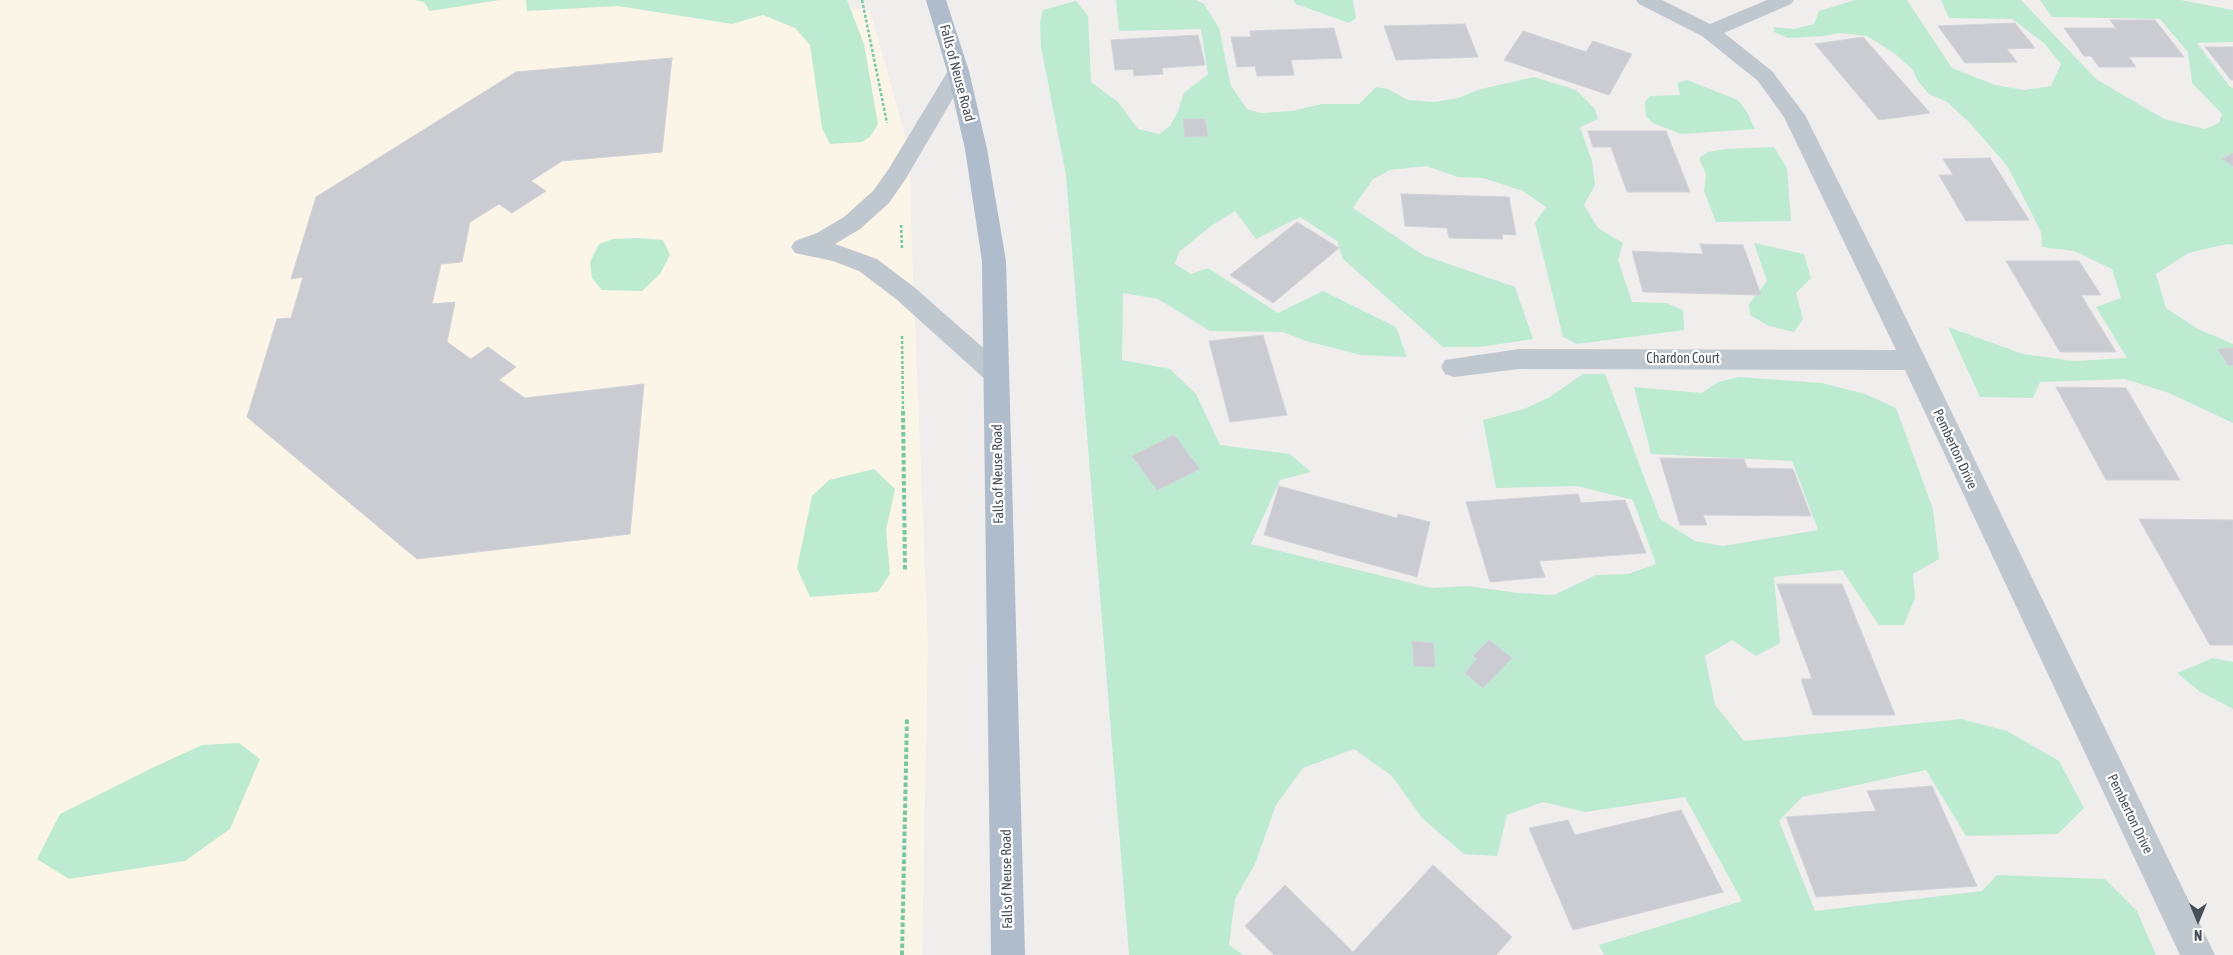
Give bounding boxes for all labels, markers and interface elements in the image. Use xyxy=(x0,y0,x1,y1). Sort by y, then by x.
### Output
street label: Falls of Neuse Road xyxy=(936,23,978,123)
street label: Chardon Court xyxy=(1646,351,1720,367)
street label: Pemberton Drive xyxy=(1929,406,1981,492)
street label: Falls of Neuse Road xyxy=(989,424,1007,524)
street label: Pemberton Drive xyxy=(2103,771,2157,857)
street label: Falls of Neuse Road xyxy=(998,829,1016,929)
north arrow xyxy=(2173,895,2223,945)
text: N xyxy=(2194,927,2202,943)

